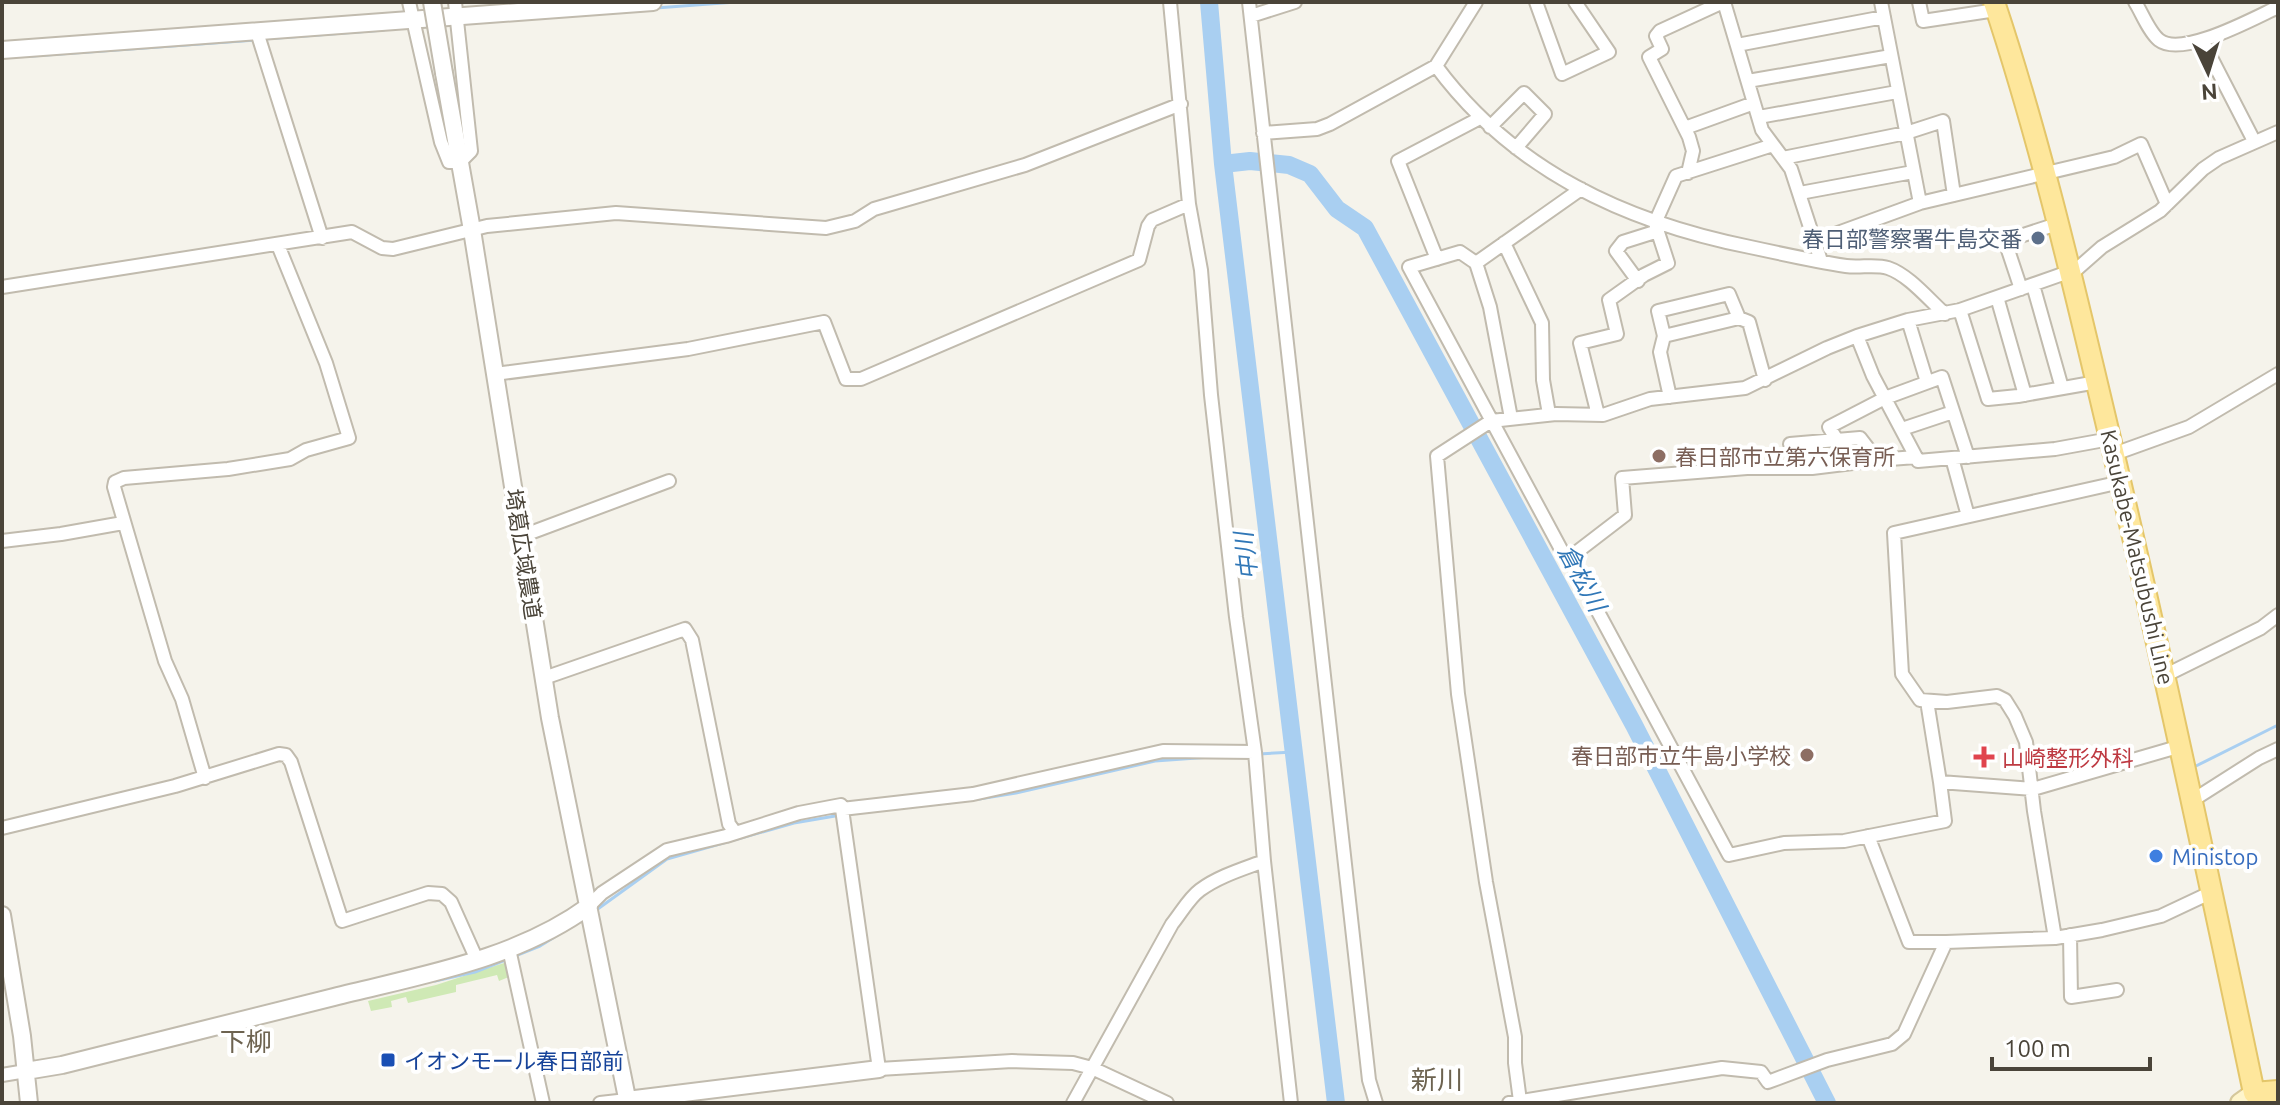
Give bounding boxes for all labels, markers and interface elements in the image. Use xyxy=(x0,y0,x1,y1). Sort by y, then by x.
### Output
north arrow xyxy=(2168,32,2248,112)
text: N xyxy=(2200,79,2218,105)
place label: 春日部警察署牛島交番 xyxy=(1802,226,2022,251)
marker: 春日部警察署牛島交番 xyxy=(2029,229,2047,247)
street label: Kasukabe-Matsubushi Line xyxy=(2096,427,2180,687)
place label: 春日部市立第六保育所 xyxy=(1675,444,1895,469)
marker: 春日部市立第六保育所 xyxy=(1650,447,1668,465)
street label: 埼葛広域農道 xyxy=(501,487,547,621)
water label: 中川 xyxy=(1229,528,1262,581)
water label: 倉松川 xyxy=(1553,540,1612,619)
place label: 春日部市立牛島小学校 xyxy=(1571,743,1791,768)
place label: 山崎整形外科 xyxy=(2002,745,2134,770)
marker: 春日部市立牛島小学校 xyxy=(1798,746,1816,764)
marker: 山崎整形外科 xyxy=(1973,746,1995,768)
place label: Ministop xyxy=(2172,844,2258,869)
marker: Ministop xyxy=(2147,847,2165,865)
scale bar xyxy=(1992,1021,2150,1071)
district label: 下柳 xyxy=(220,1027,272,1056)
text: 100 m xyxy=(2004,1035,2071,1062)
place label: イオンモール春日部前 xyxy=(404,1048,624,1073)
marker: イオンモール春日部前 xyxy=(379,1051,397,1069)
district label: 新川 xyxy=(1411,1065,1463,1094)

